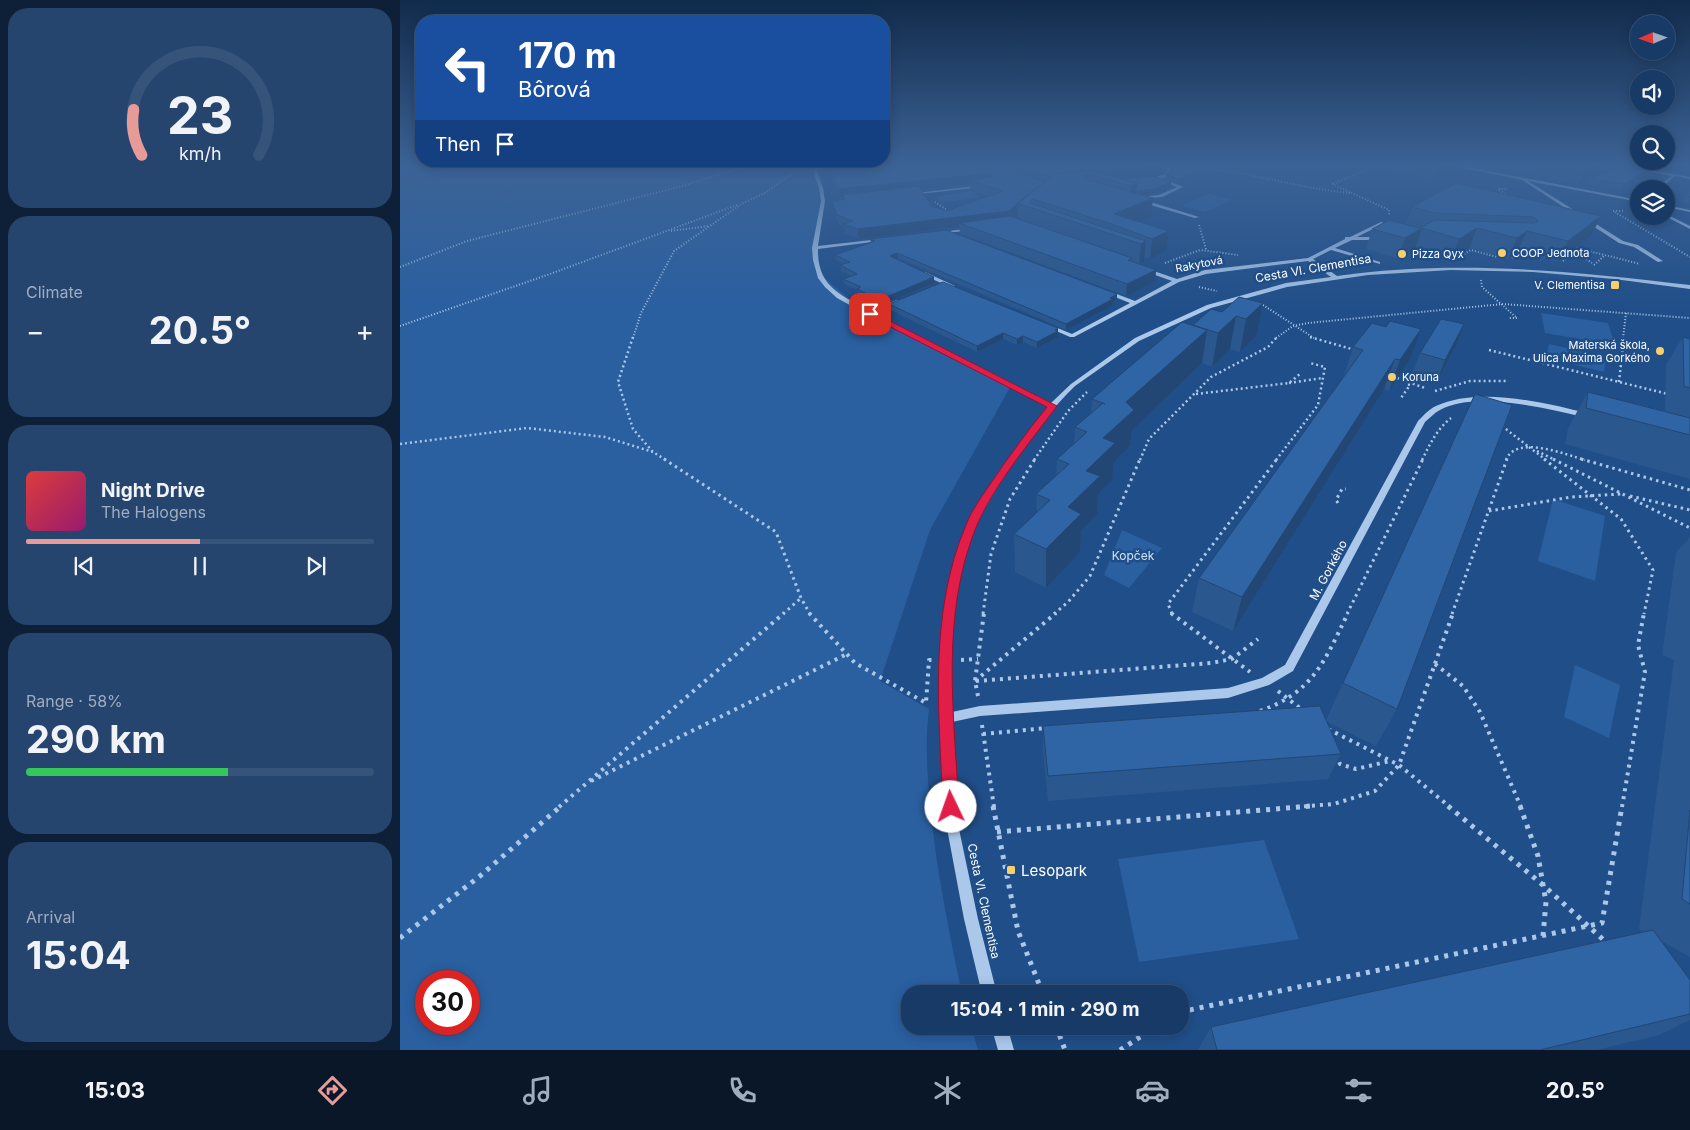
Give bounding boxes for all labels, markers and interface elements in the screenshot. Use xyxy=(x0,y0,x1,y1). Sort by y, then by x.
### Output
north arrow xyxy=(1630,15,1675,60)
map controls xyxy=(1630,15,1675,225)
text: 170 m xyxy=(518,34,617,76)
icon: left xyxy=(435,35,500,100)
button: sound xyxy=(1630,70,1675,115)
text: Bôrová xyxy=(518,76,591,102)
text: 23 xyxy=(167,84,233,147)
button: search xyxy=(1630,125,1675,170)
icon: arrive xyxy=(491,130,519,158)
text: Then xyxy=(435,133,481,156)
text: km/h xyxy=(179,143,221,164)
button: layers xyxy=(1630,180,1675,225)
place label: COOP Jednota xyxy=(1512,246,1589,260)
place label: Pizza Qyx xyxy=(1412,247,1464,261)
marker: COOP Jednota xyxy=(1496,247,1508,259)
marker: Pizza Qyx xyxy=(1396,248,1408,260)
street label: Cesta Vl. Clementisa xyxy=(1254,250,1372,286)
street label: Rakytová xyxy=(1174,253,1224,275)
place label: V. Clementisa xyxy=(1534,278,1605,292)
marker: V. Clementisa xyxy=(1609,279,1621,291)
text: Climate xyxy=(26,282,83,302)
pin xyxy=(849,293,891,335)
icon: arrive xyxy=(856,300,884,328)
text: 20.5° xyxy=(149,307,251,353)
text: − xyxy=(26,314,45,348)
text: + xyxy=(355,314,374,348)
place label: Materská škola, Ulica Maxima Gorkého xyxy=(1533,338,1650,365)
marker: Materská škola, Ulica Maxima Gorkého xyxy=(1654,345,1666,357)
place label: Koruna xyxy=(1402,370,1439,384)
marker: Koruna xyxy=(1386,371,1398,383)
text: Night Drive xyxy=(101,479,205,502)
text: The Halogens xyxy=(101,502,206,522)
street label: M. Gorkého xyxy=(1306,537,1350,603)
park label: Kopček xyxy=(1112,548,1155,563)
icon: previous xyxy=(70,552,98,580)
icon: pause xyxy=(186,552,214,580)
icon: next xyxy=(302,552,330,580)
text: Range · 58% xyxy=(26,691,123,711)
text: 290 km xyxy=(26,716,166,762)
position arrow xyxy=(924,780,976,832)
street label: Cesta Vl. Clementisa xyxy=(964,842,1004,960)
place label: Lesopark xyxy=(1021,861,1088,880)
marker: Lesopark xyxy=(1005,864,1017,876)
text: Arrival xyxy=(26,907,75,927)
text: 15:04 xyxy=(26,932,131,978)
speed limit sign: 30 xyxy=(415,970,480,1035)
text: 15:04 · 1 min · 290 m xyxy=(951,998,1140,1021)
icon: directions xyxy=(315,1073,350,1108)
icon: music xyxy=(520,1073,555,1108)
icon: phone xyxy=(725,1073,760,1108)
icon: climate xyxy=(930,1073,965,1108)
icon: car xyxy=(1135,1073,1170,1108)
icon: filters xyxy=(1341,1073,1376,1108)
text: 15:03 xyxy=(85,1077,145,1103)
text: 20.5° xyxy=(1546,1077,1605,1103)

